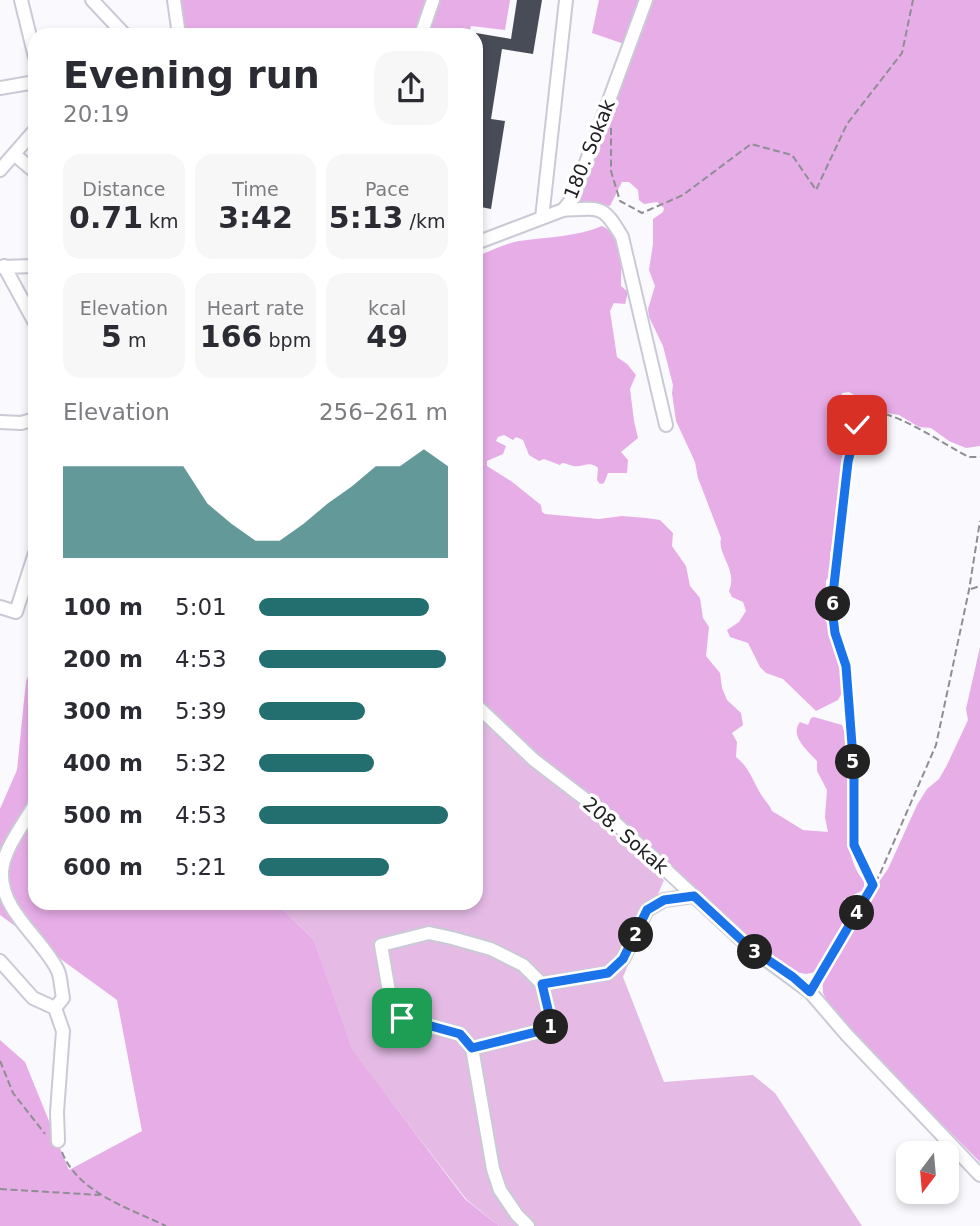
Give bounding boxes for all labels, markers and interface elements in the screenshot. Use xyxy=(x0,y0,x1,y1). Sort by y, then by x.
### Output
button: share xyxy=(374,51,448,125)
text: Evening run xyxy=(63,53,320,97)
street label: 180. Sokak xyxy=(559,96,619,202)
text: 20:19 xyxy=(63,101,129,127)
text: Distance xyxy=(82,178,165,200)
text: Time xyxy=(232,178,279,200)
text: Pace xyxy=(365,178,409,200)
text: 0.71 xyxy=(69,200,143,235)
text: 3:42 xyxy=(218,200,293,235)
text: 5:13 xyxy=(329,200,403,235)
text: km xyxy=(143,210,179,232)
text: /km xyxy=(403,210,445,232)
text: Elevation xyxy=(80,297,168,319)
text: Heart rate xyxy=(207,297,304,319)
text: kcal xyxy=(368,297,406,319)
text: 5 xyxy=(101,319,122,354)
text: 166 xyxy=(200,319,262,354)
text: 49 xyxy=(366,319,408,354)
text: m xyxy=(122,329,147,351)
text: bpm xyxy=(262,329,311,351)
pin xyxy=(827,395,887,455)
text: Elevation xyxy=(63,399,170,425)
text: 256–261 m xyxy=(319,399,448,425)
icon: check xyxy=(838,406,876,444)
pin: 6 xyxy=(816,586,850,622)
text: 6 xyxy=(826,592,839,614)
text: 100 m xyxy=(63,594,143,620)
text: 5:01 xyxy=(175,594,227,620)
text: 200 m xyxy=(63,646,143,672)
text: 4:53 xyxy=(175,646,227,672)
text: 300 m xyxy=(63,698,143,724)
text: 5:39 xyxy=(175,698,227,724)
pin: 5 xyxy=(836,744,870,780)
text: 400 m xyxy=(63,750,143,776)
text: 5:32 xyxy=(175,750,227,776)
text: 5 xyxy=(846,750,859,772)
street label: 208. Sokak xyxy=(579,792,673,878)
text: 500 m xyxy=(63,802,143,828)
text: 4:53 xyxy=(175,802,227,828)
text: 600 m xyxy=(63,854,143,880)
text: 5:21 xyxy=(175,854,227,880)
pin: 4 xyxy=(840,895,874,930)
text: 4 xyxy=(850,901,863,923)
pin: 2 xyxy=(618,918,654,953)
text: 2 xyxy=(629,923,642,945)
pin: 3 xyxy=(738,934,772,970)
text: 3 xyxy=(748,940,761,962)
pin xyxy=(372,988,432,1048)
icon: arrive xyxy=(383,999,421,1037)
pin: 1 xyxy=(534,1010,568,1044)
text: 1 xyxy=(544,1015,557,1037)
north arrow xyxy=(896,1141,959,1204)
map controls xyxy=(896,1141,959,1204)

